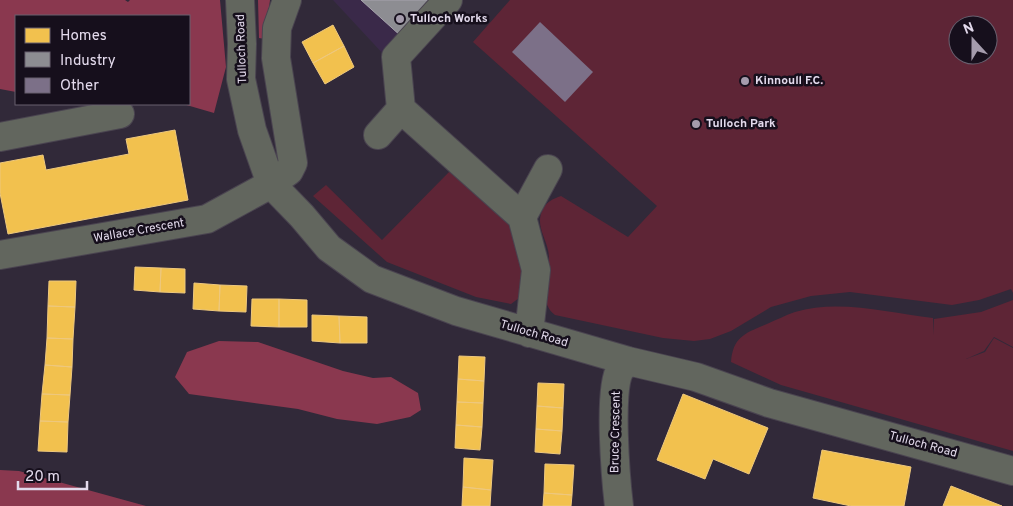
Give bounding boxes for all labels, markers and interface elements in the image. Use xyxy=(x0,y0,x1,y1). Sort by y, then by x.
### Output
place label: Tulloch Works xyxy=(410,11,488,27)
marker: Tulloch Works xyxy=(394,13,406,25)
street label: Tulloch Road xyxy=(233,14,251,84)
legend xyxy=(15,15,190,105)
north arrow xyxy=(948,15,998,65)
text: N xyxy=(961,20,977,39)
text: Homes xyxy=(60,27,107,46)
text: Industry xyxy=(60,52,116,71)
place label: Kinnoull F.C. xyxy=(755,73,823,89)
marker: Kinnoull F.C. xyxy=(739,75,751,87)
text: Other xyxy=(60,77,99,96)
place label: Tulloch Park xyxy=(706,116,776,132)
marker: Tulloch Park xyxy=(690,118,702,130)
street label: Wallace Crescent xyxy=(92,215,186,247)
street label: Tulloch Road xyxy=(498,317,570,351)
street label: Bruce Crescent xyxy=(607,391,625,473)
street label: Tulloch Road xyxy=(887,428,959,462)
scale bar xyxy=(18,458,86,490)
text: 20 m xyxy=(25,468,60,487)

